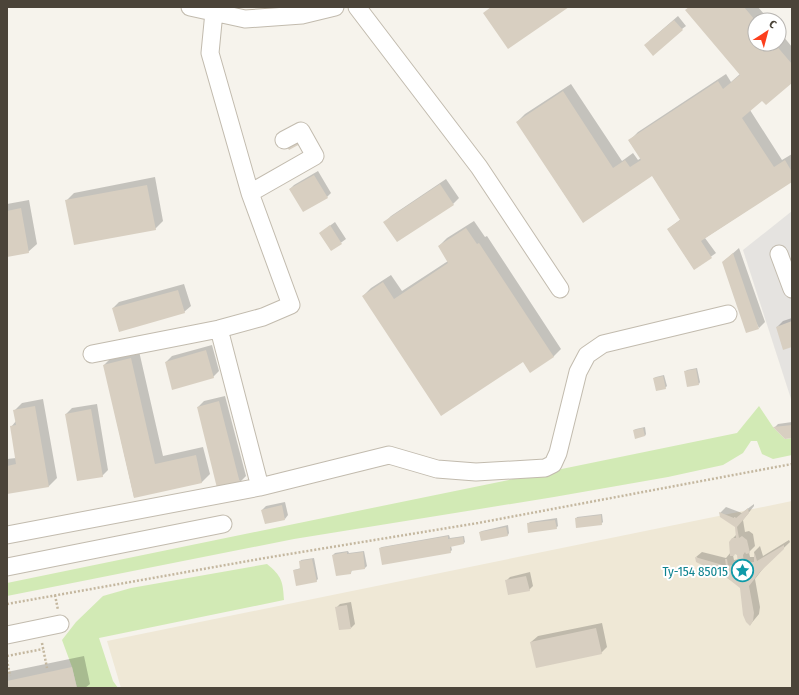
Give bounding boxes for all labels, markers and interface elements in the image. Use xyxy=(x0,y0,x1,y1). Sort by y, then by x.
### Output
north arrow xyxy=(747,12,787,52)
text: С xyxy=(766,17,779,31)
place icon: Ту-154 85015 xyxy=(730,558,756,584)
place label: Ту-154 85015 xyxy=(663,564,728,579)

